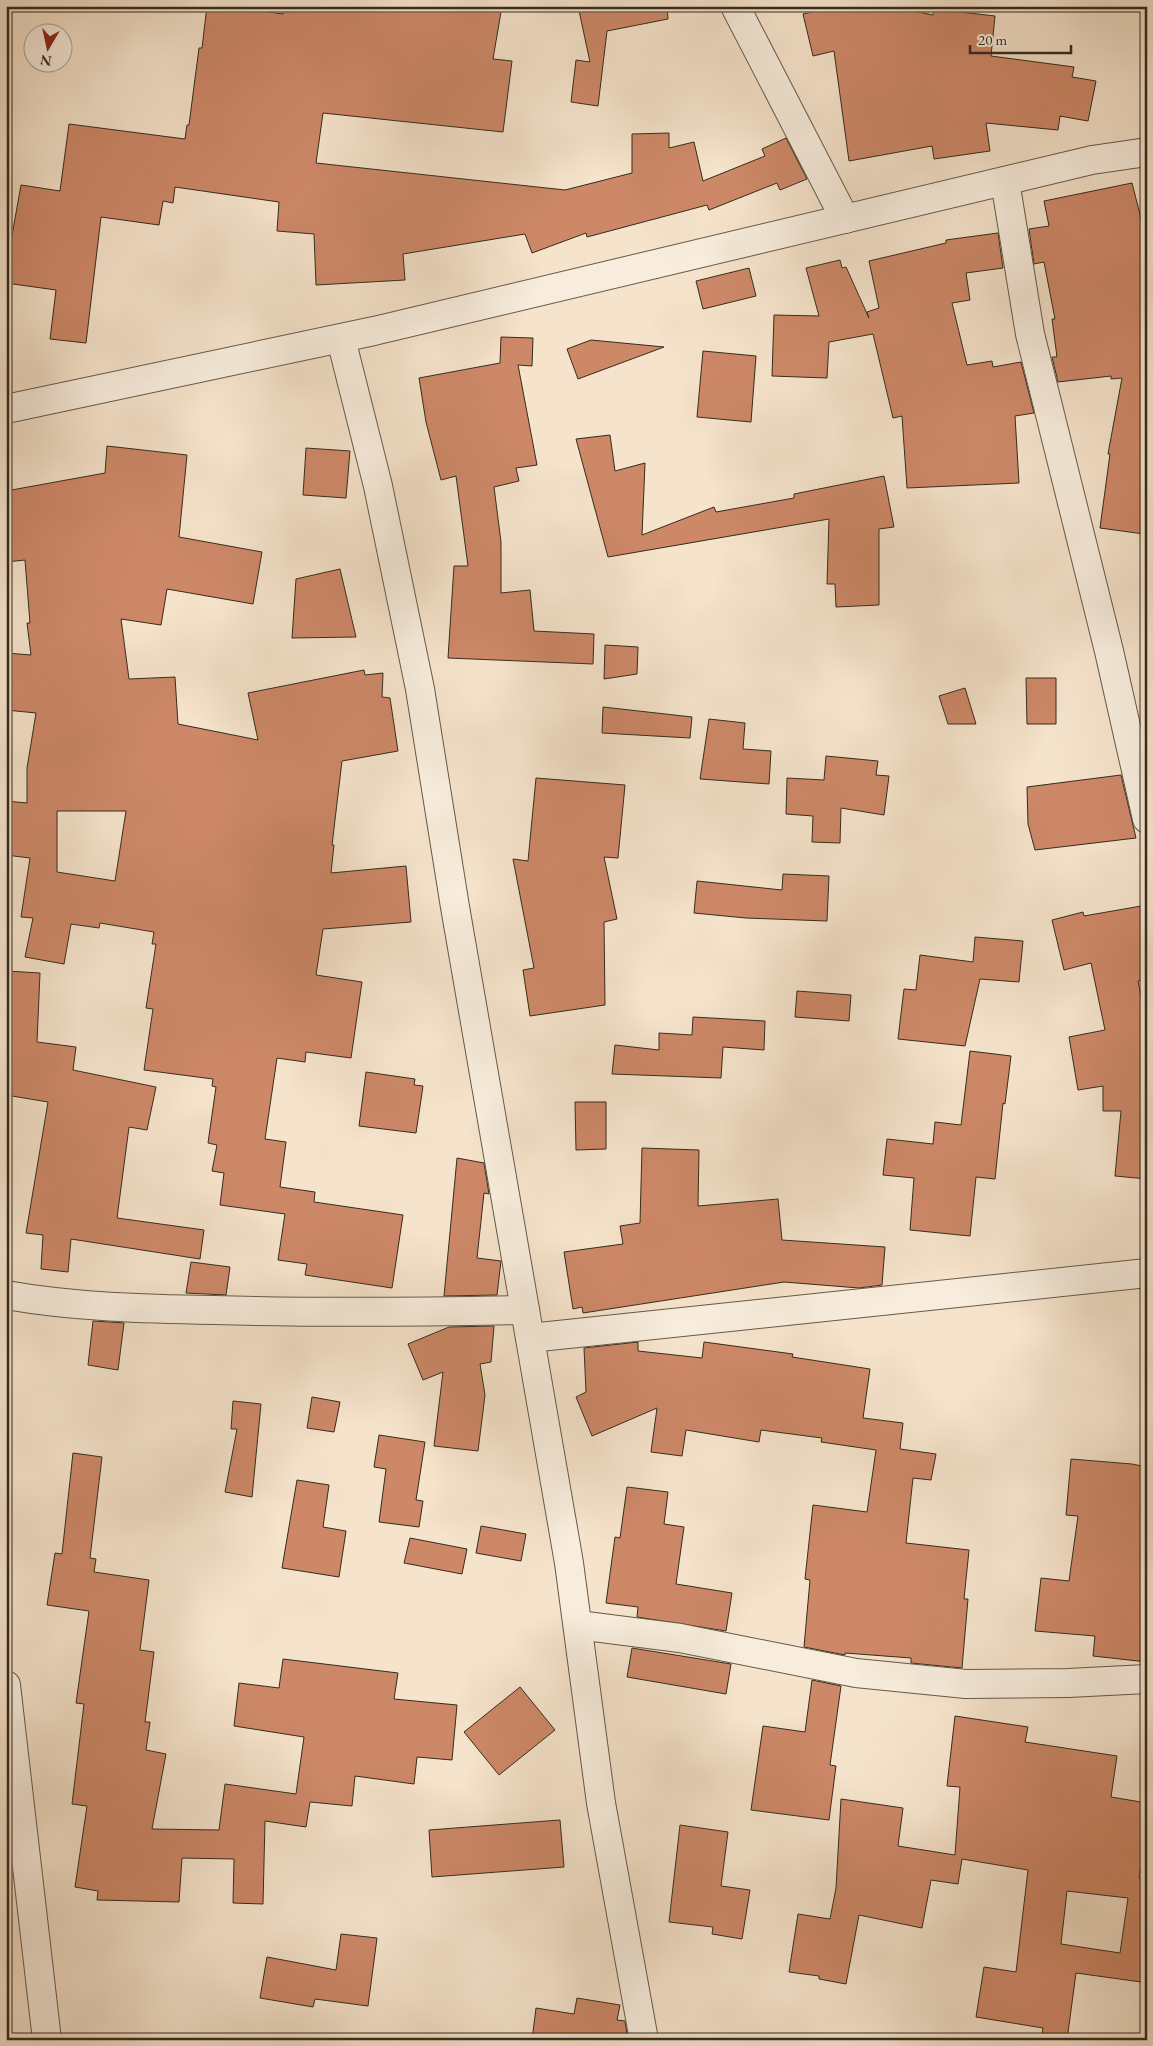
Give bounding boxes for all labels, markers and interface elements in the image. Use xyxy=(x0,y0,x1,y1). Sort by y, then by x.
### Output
north arrow xyxy=(22,22,72,72)
scale bar xyxy=(970,22,1072,54)
text: 20 m xyxy=(978,30,1007,49)
text: N xyxy=(38,51,53,71)

